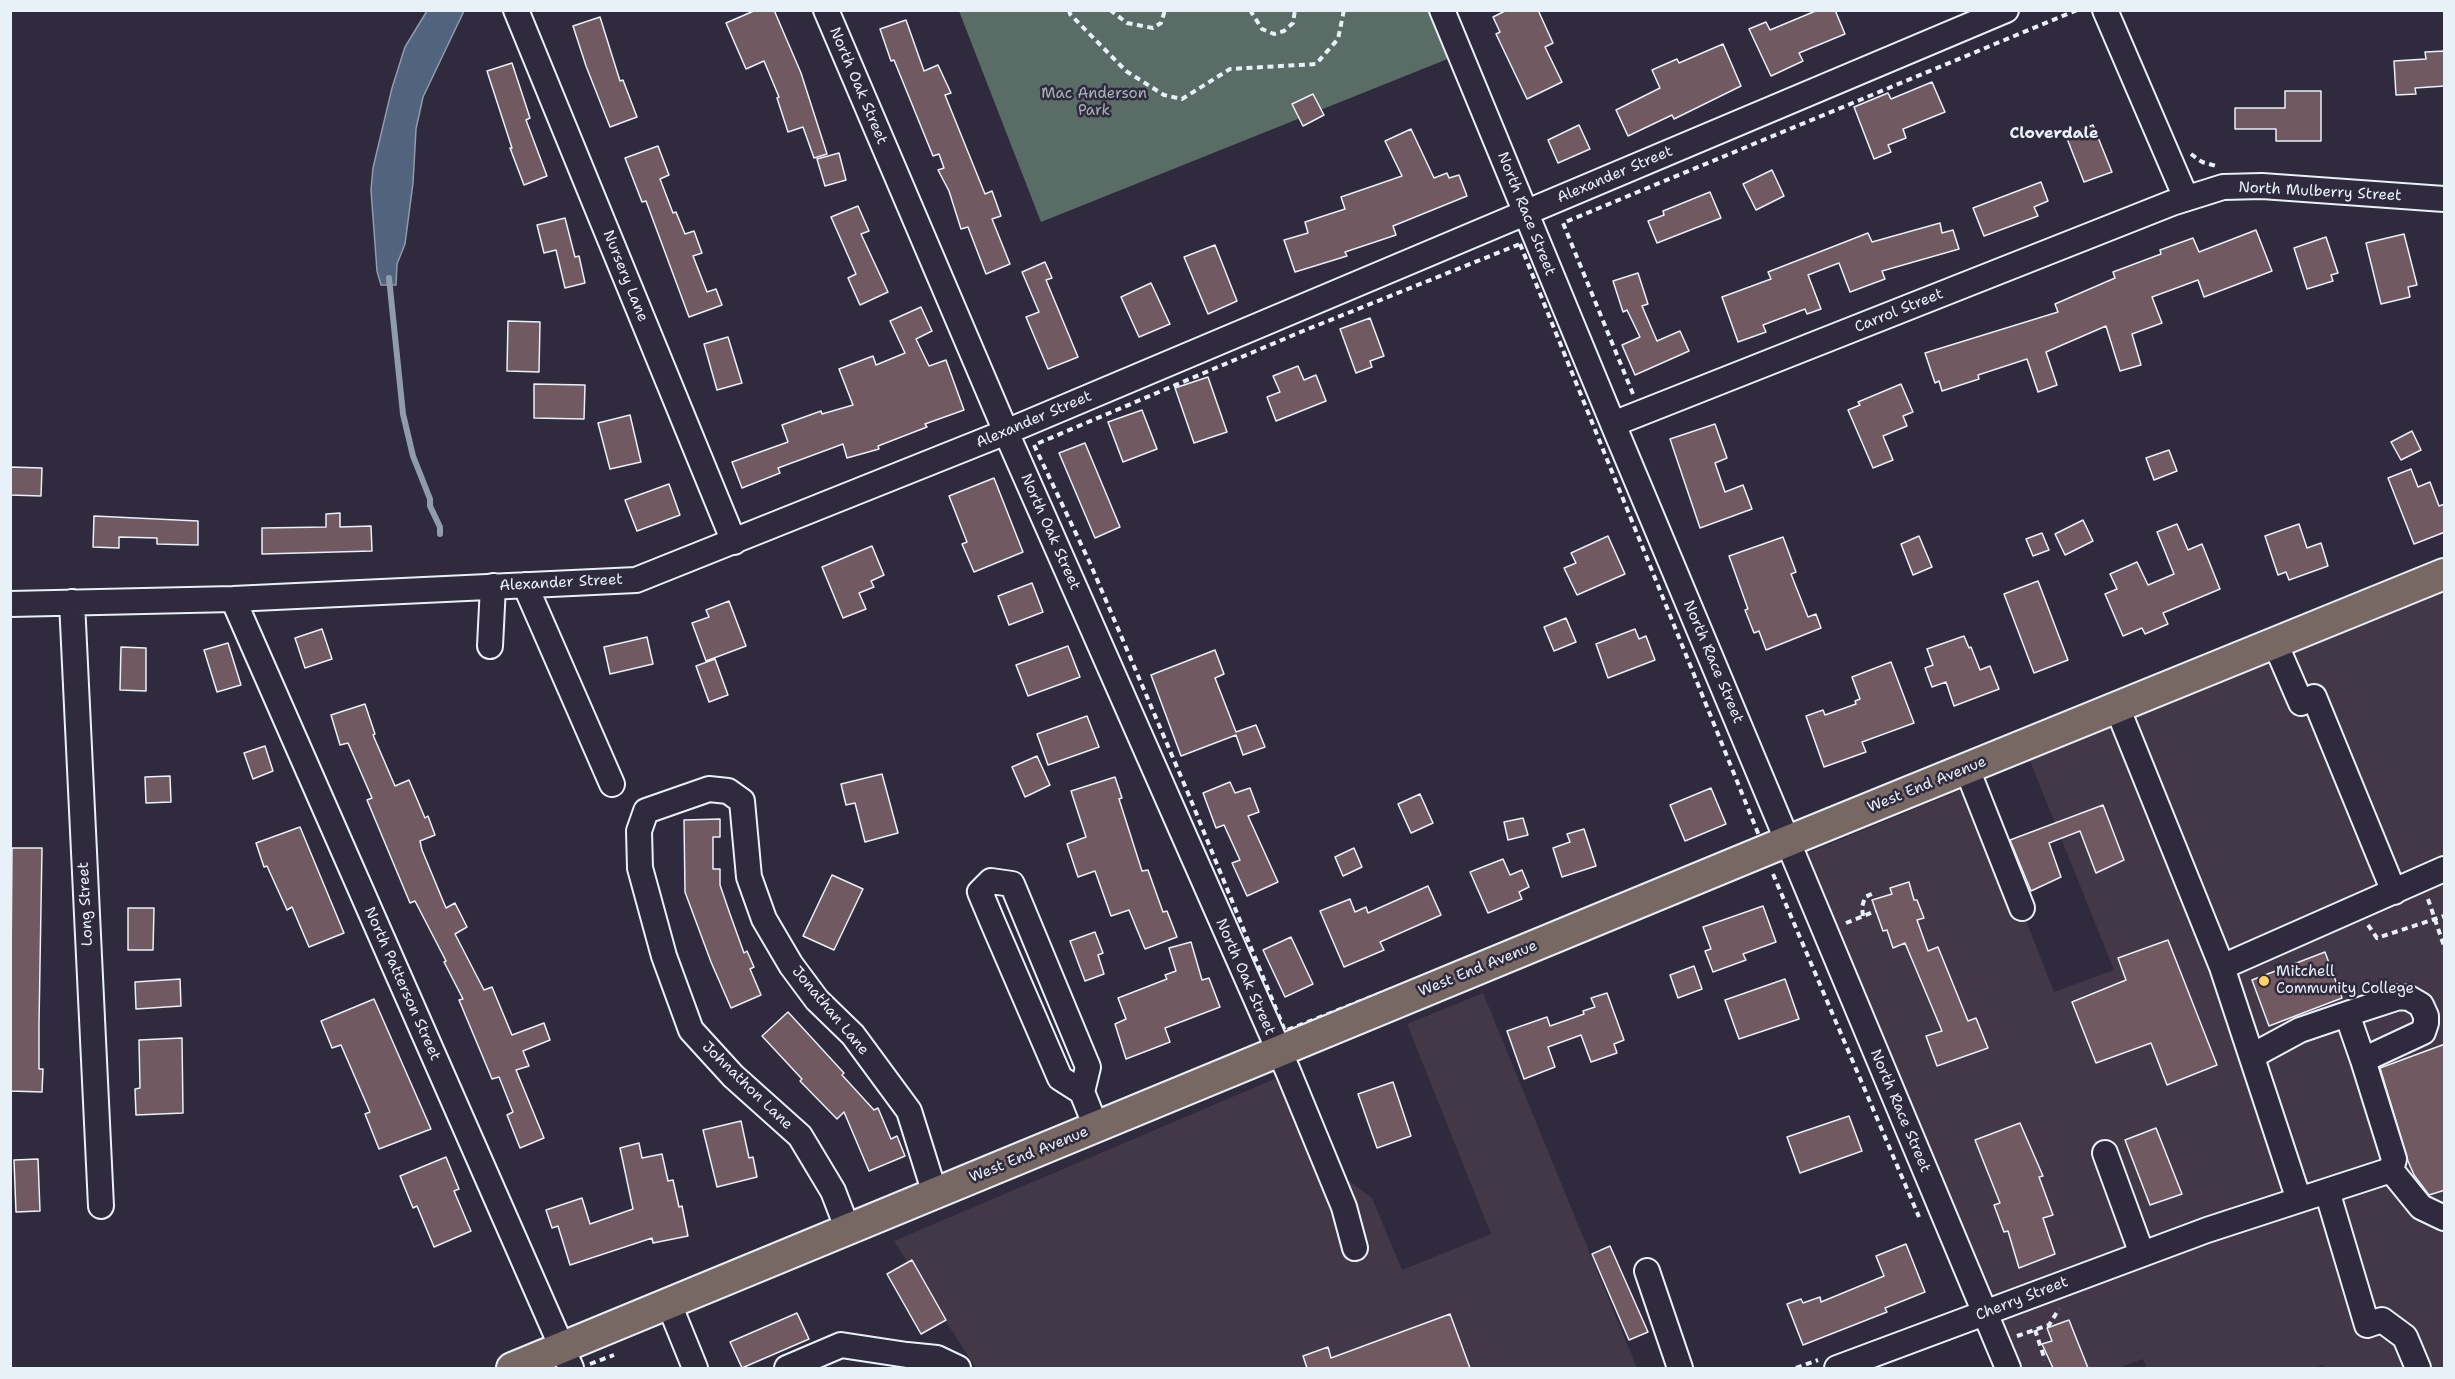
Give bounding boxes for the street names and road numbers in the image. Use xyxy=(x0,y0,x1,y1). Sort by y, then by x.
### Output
street label: North Oak Street xyxy=(825,25,891,147)
street label: Alexander Street xyxy=(1555,143,1675,207)
street label: North Race Street xyxy=(1493,149,1559,279)
street label: North Mulberry Street xyxy=(2238,179,2402,205)
street label: Nursery Lane xyxy=(598,228,652,324)
street label: Carrol Street xyxy=(1852,285,1946,337)
street label: Alexander Street xyxy=(974,388,1094,452)
street label: North Oak Street xyxy=(1016,471,1084,593)
street label: Alexander Street xyxy=(499,571,623,595)
street label: North Race Street xyxy=(1679,598,1747,726)
street label: West End Avenue xyxy=(1865,753,1989,817)
street label: Long Street xyxy=(75,861,97,947)
street label: North Patterson Street xyxy=(360,904,444,1064)
street label: North Oak Street xyxy=(1211,916,1279,1038)
street label: West End Avenue xyxy=(1416,937,1540,1001)
street label: Jonathan Lane xyxy=(788,963,872,1059)
street label: Johnathon Lane xyxy=(698,1038,796,1134)
street label: North Race Street xyxy=(1866,1047,1934,1175)
street label: West End Avenue xyxy=(967,1123,1091,1187)
street label: Cherry Street xyxy=(1973,1273,2071,1325)

